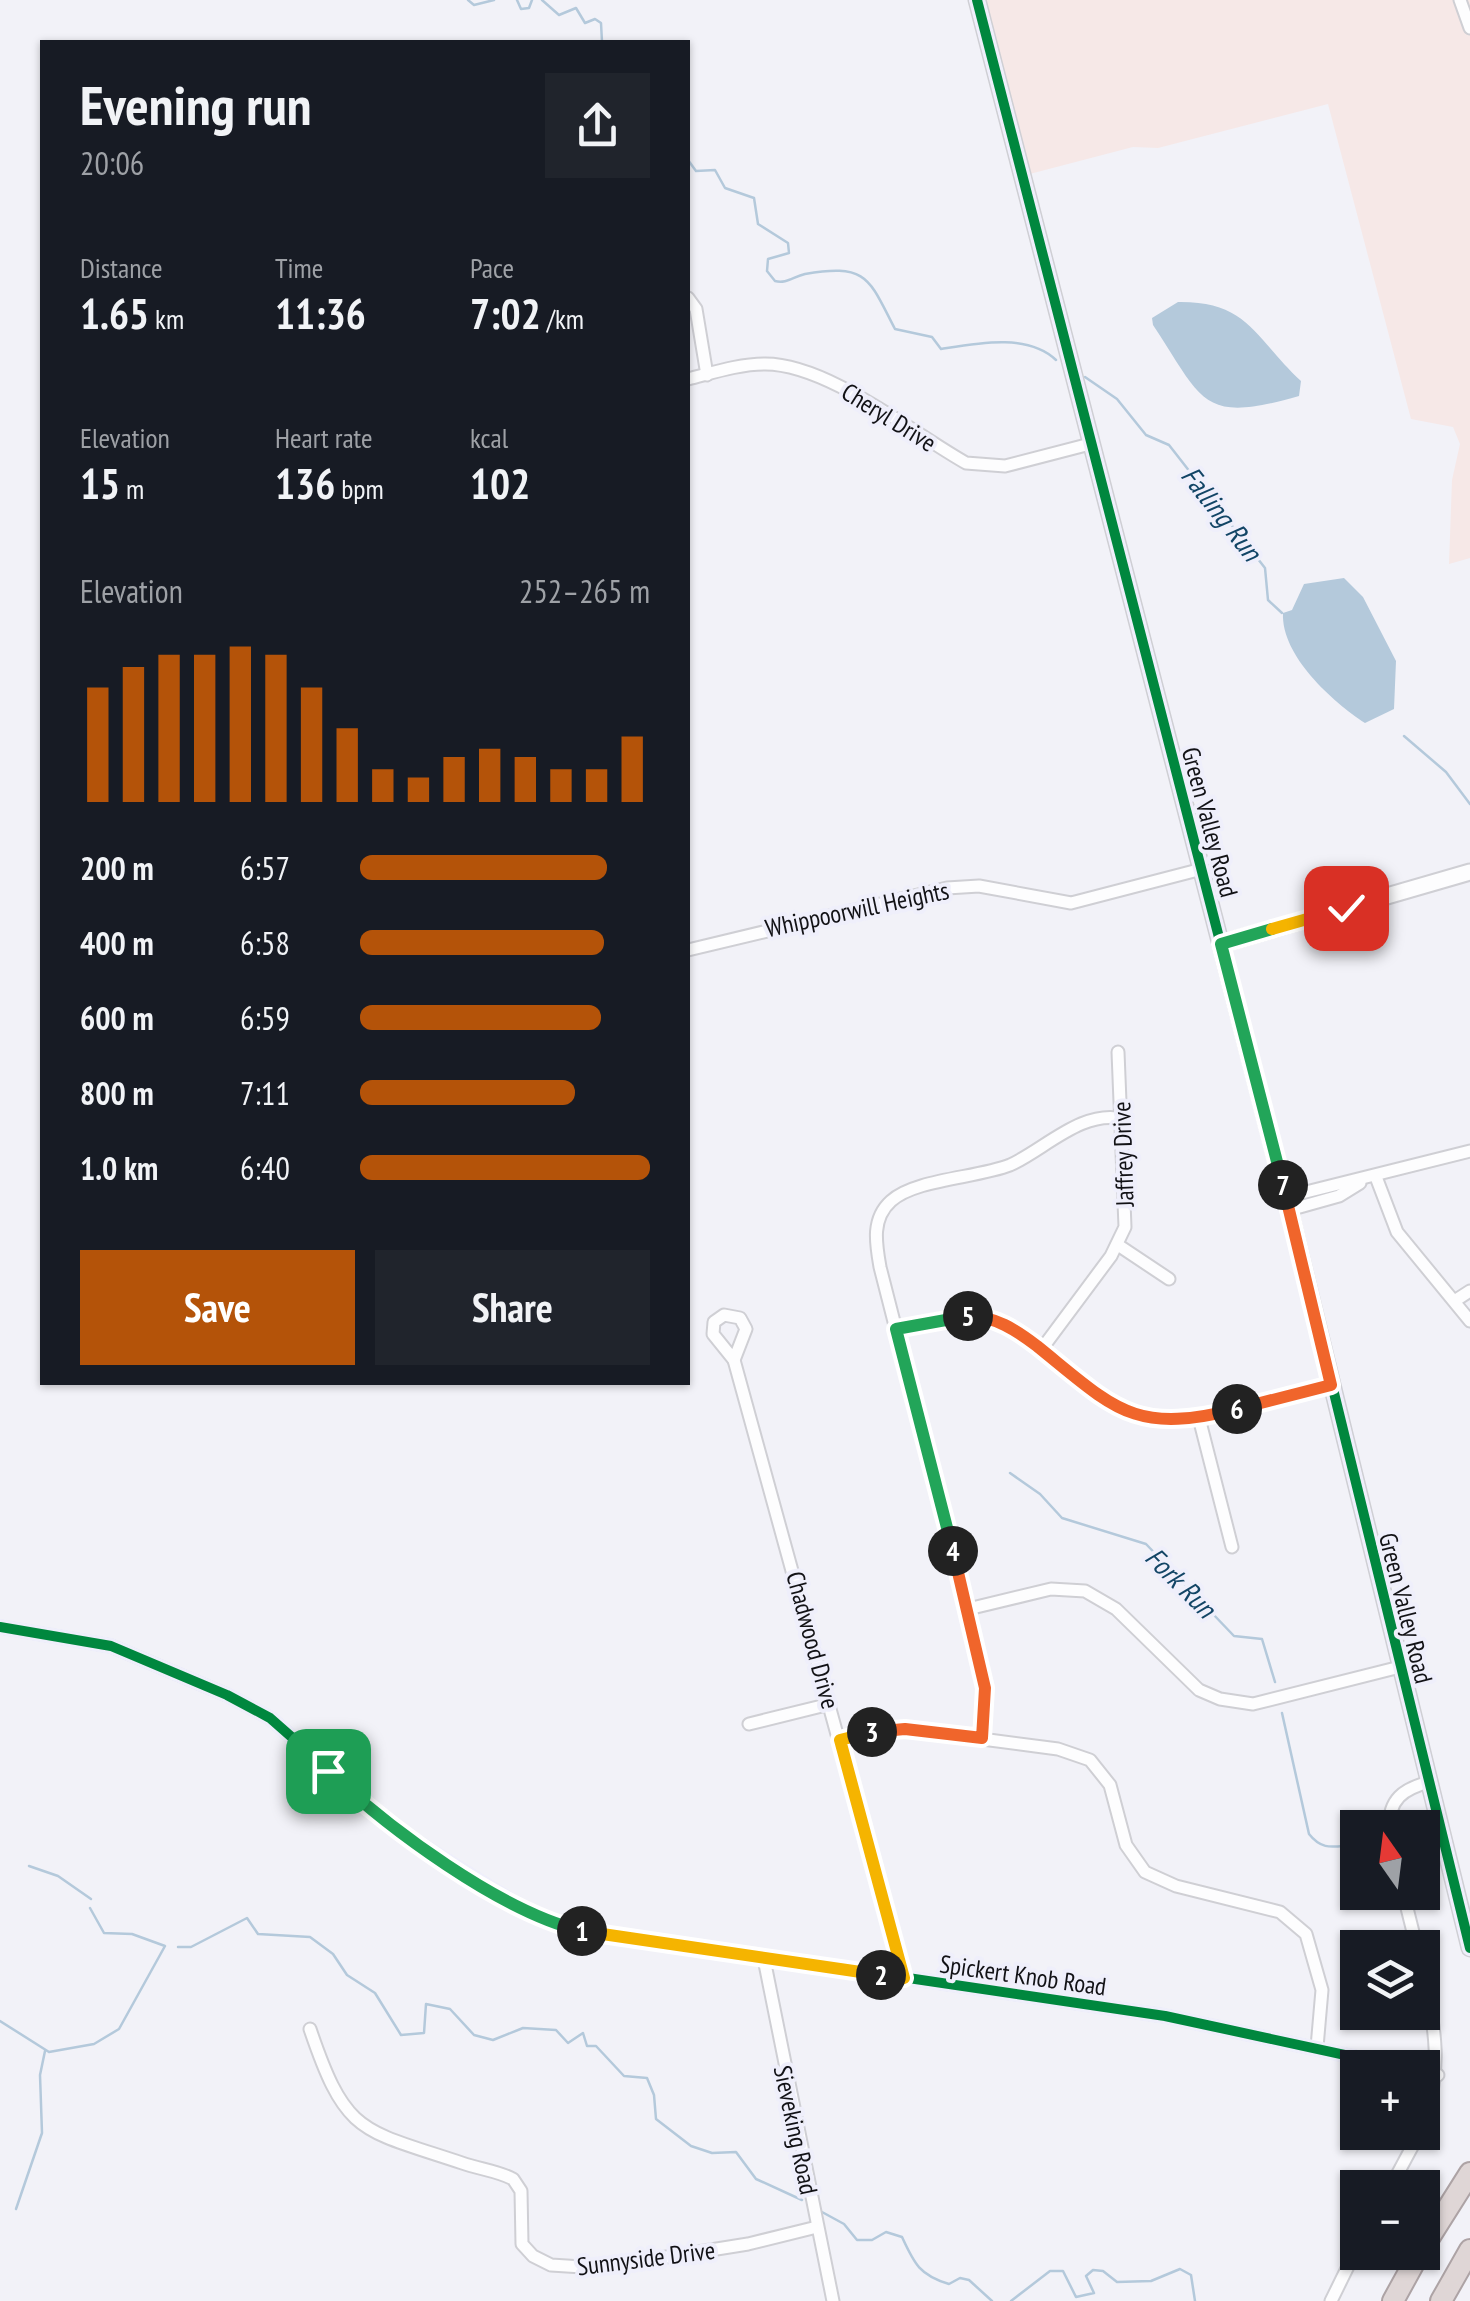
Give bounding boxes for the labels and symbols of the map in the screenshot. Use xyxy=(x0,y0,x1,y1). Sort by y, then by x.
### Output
street label: Cheryl Drive xyxy=(836,375,942,459)
water label: Falling Run xyxy=(1174,458,1272,569)
street label: Green Valley Road xyxy=(1175,743,1245,901)
pin xyxy=(1304,866,1389,951)
street label: Whippoorwill Heights xyxy=(762,874,952,944)
street label: Jaffrey Drive xyxy=(1105,1101,1141,1208)
pin: 7 xyxy=(1258,1160,1308,1210)
pin: 5 xyxy=(943,1291,993,1341)
pin: 6 xyxy=(1212,1384,1262,1434)
pin: 4 xyxy=(928,1526,978,1576)
street label: Green Valley Road xyxy=(1372,1529,1440,1687)
water label: Fork Run xyxy=(1138,1539,1225,1626)
street label: Chadwood Drive xyxy=(779,1568,847,1712)
pin: 3 xyxy=(847,1707,897,1757)
pin xyxy=(286,1729,371,1814)
north arrow xyxy=(1340,1810,1440,1910)
pin: 1 xyxy=(557,1906,607,1956)
street label: Spickert Knob Road xyxy=(938,1947,1108,2003)
pin: 2 xyxy=(856,1950,906,2000)
street label: Sieveking Road xyxy=(767,2063,825,2197)
street label: Sunnyside Drive xyxy=(575,2234,717,2282)

